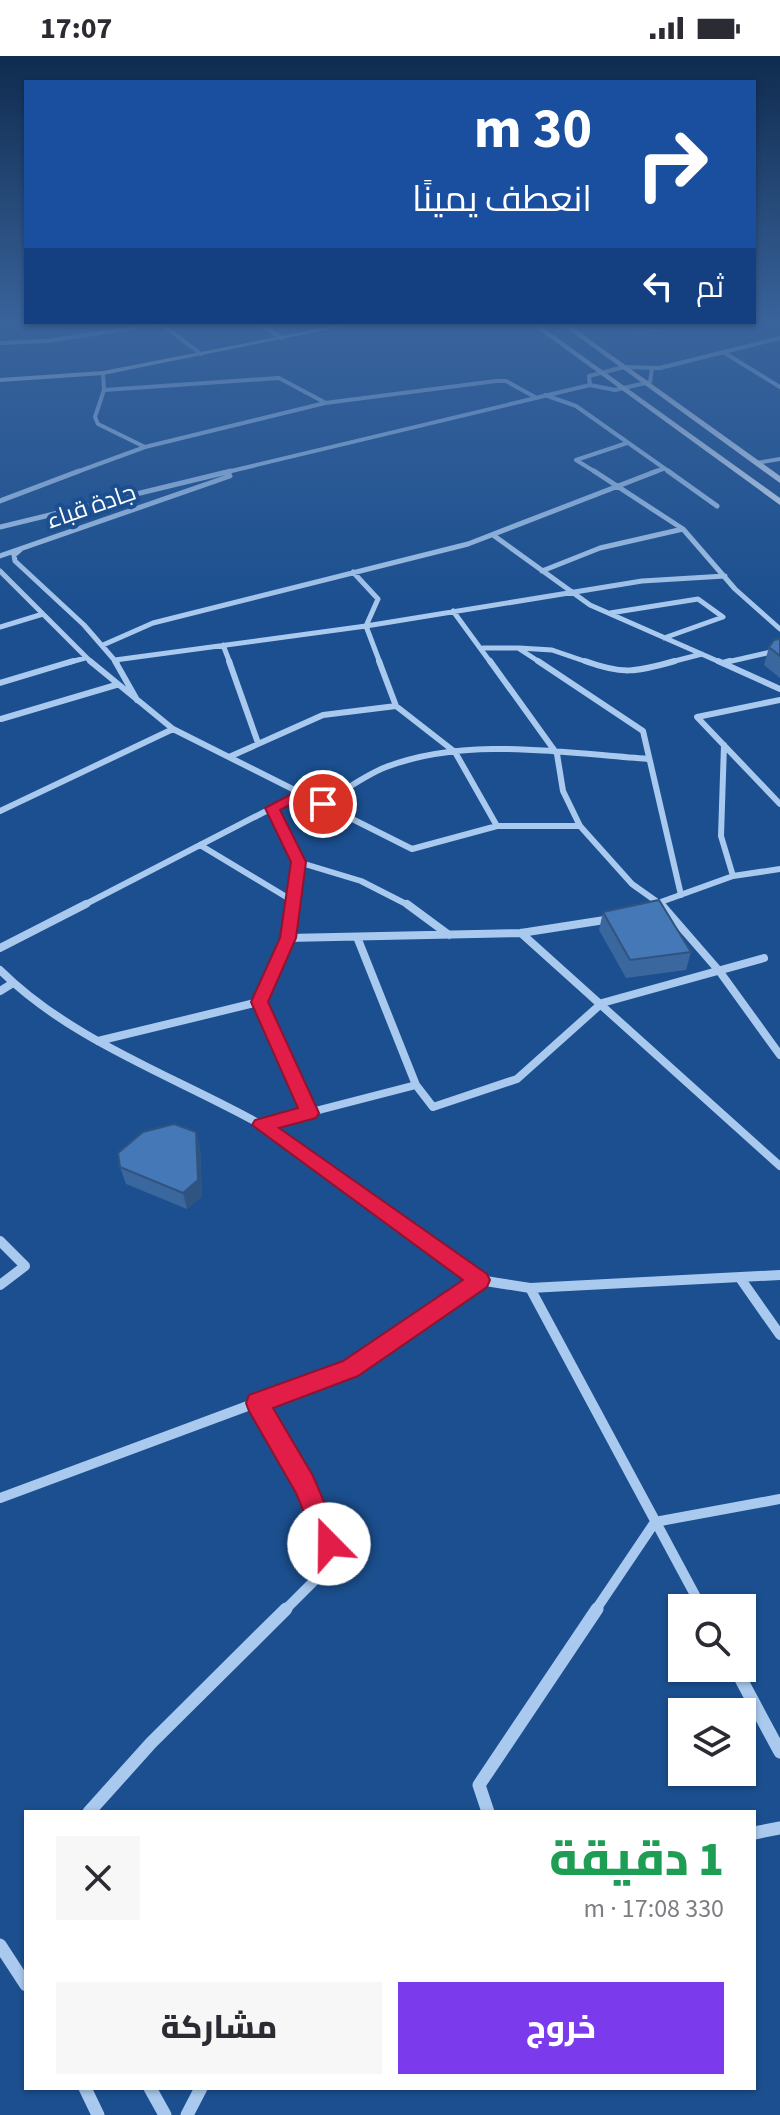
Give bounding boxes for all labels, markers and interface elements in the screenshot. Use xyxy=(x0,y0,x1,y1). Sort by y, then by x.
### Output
text: 17:07 xyxy=(40,7,112,50)
text: 30 m xyxy=(474,90,592,169)
icon: right xyxy=(620,112,724,216)
text: انعطف يمينًا xyxy=(412,174,592,225)
icon: left xyxy=(636,264,680,308)
text: ثم xyxy=(696,266,724,309)
street label: جادة قباء xyxy=(42,475,141,538)
pin xyxy=(289,770,357,838)
icon: arrive xyxy=(301,782,345,826)
position arrow xyxy=(287,1502,371,1586)
map controls xyxy=(668,1594,756,1786)
button: search xyxy=(668,1594,756,1682)
button: layers xyxy=(668,1698,756,1786)
text: 1 دقيقة xyxy=(549,1826,724,1894)
button: close xyxy=(56,1836,140,1920)
text: 330 m · 17:08 xyxy=(583,1890,724,1927)
button: مشاركة xyxy=(56,1982,382,2074)
button: خروج xyxy=(398,1982,724,2074)

